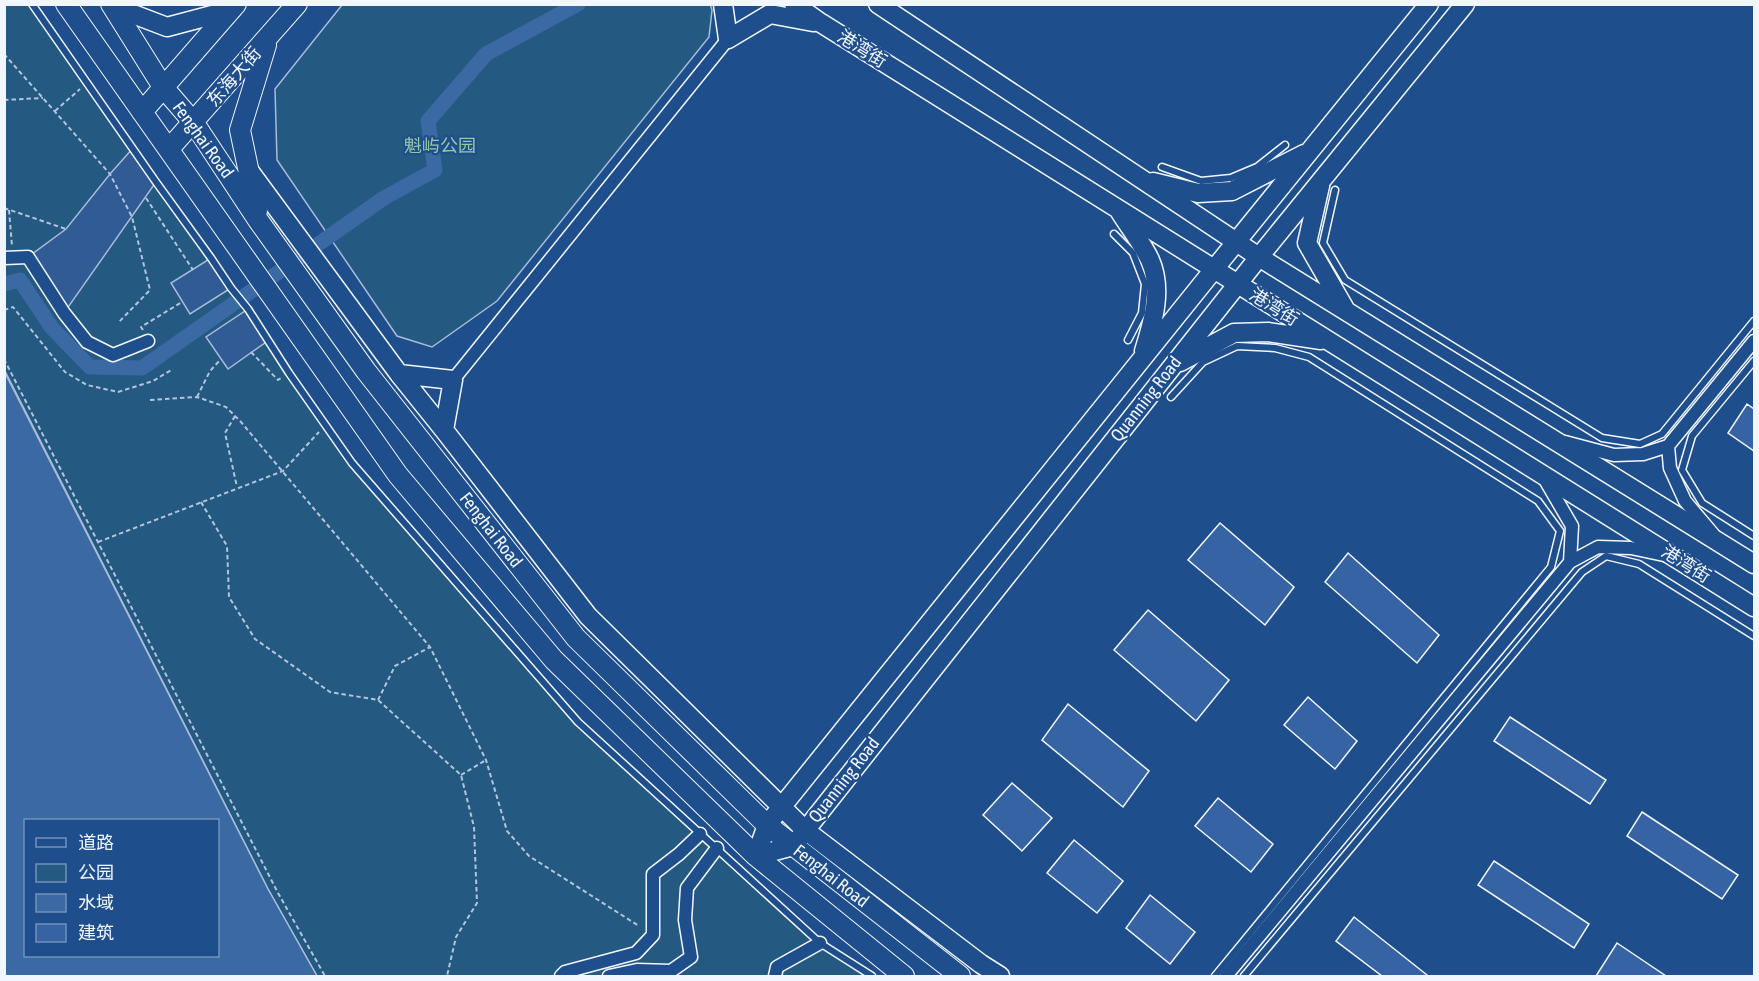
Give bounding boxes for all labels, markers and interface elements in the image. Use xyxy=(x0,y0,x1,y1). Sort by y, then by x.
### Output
street label: 港湾街 xyxy=(834,25,891,72)
street label: 东海大街 xyxy=(202,43,265,111)
street label: Fenghai Road xyxy=(169,97,238,182)
park label: 魁屿公园 xyxy=(404,135,476,156)
street label: 港湾街 xyxy=(1246,283,1303,330)
street label: Quanning Road xyxy=(1106,352,1185,446)
street label: Fenghai Road xyxy=(456,488,527,571)
street label: 港湾街 xyxy=(1658,540,1715,587)
street label: Quanning Road xyxy=(804,733,883,827)
legend xyxy=(24,819,219,957)
text: 道路 xyxy=(78,832,114,853)
street label: Fenghai Road xyxy=(790,840,873,911)
text: 公园 xyxy=(78,862,114,883)
text: 水域 xyxy=(78,892,114,913)
text: 建筑 xyxy=(78,922,114,943)

